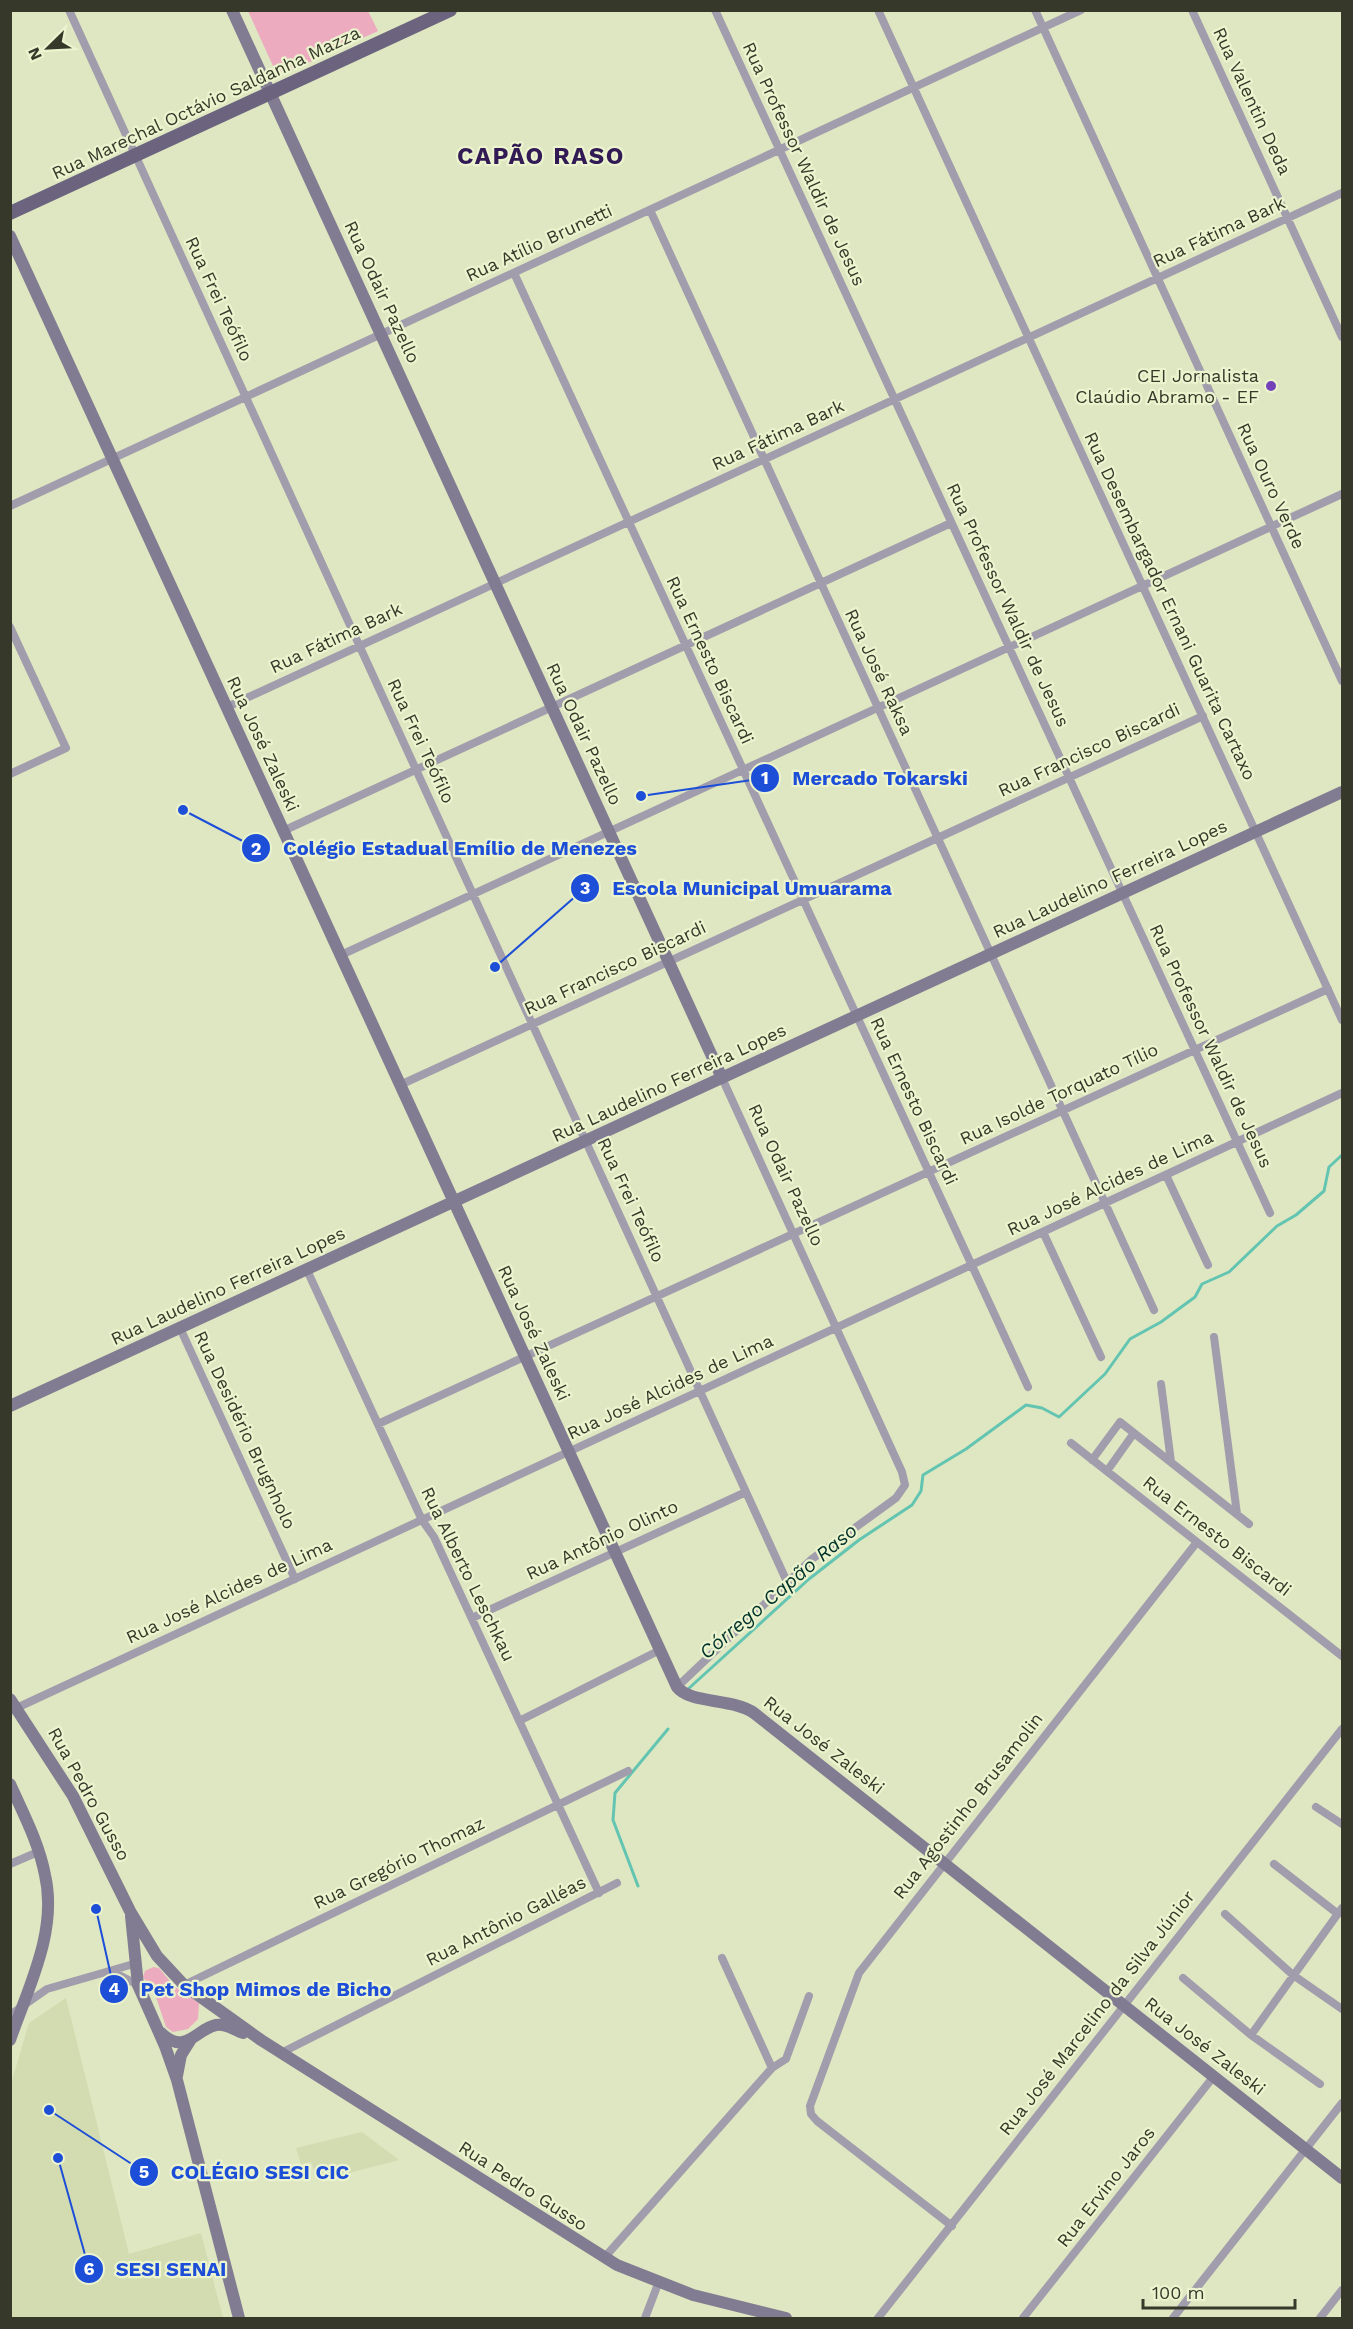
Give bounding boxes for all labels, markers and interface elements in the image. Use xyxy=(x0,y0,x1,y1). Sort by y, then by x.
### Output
north arrow xyxy=(18,18,78,78)
street label: Rua Marechal Octávio Saldanha Mazza xyxy=(48,22,363,183)
street label: Rua Valentin Deda xyxy=(1209,24,1296,178)
street label: Rua Professor Waldir de Jesus xyxy=(739,39,870,289)
text: N xyxy=(24,45,46,63)
district label: CAPÃO RASO xyxy=(457,142,625,170)
street label: Rua Fátima Bark xyxy=(1149,192,1288,271)
street label: Rua Atílio Brunetti xyxy=(462,199,615,286)
street label: Rua Odair Pazello xyxy=(340,217,425,366)
street label: Rua Frei Teófilo xyxy=(181,233,257,364)
place label: CEI Jornalista Claúdio Abramo - EF xyxy=(1075,365,1259,407)
marker: CEI Jornalista Claúdio Abramo - EF xyxy=(1264,379,1278,393)
street label: Rua Fátima Bark xyxy=(708,395,847,474)
street label: Rua Ouro Verde xyxy=(1233,419,1310,552)
street label: Rua Desembargador Ernani Guarita Cartaxo xyxy=(1080,428,1261,783)
street label: Rua Professor Waldir de Jesus xyxy=(943,480,1074,730)
street label: Rua Ernesto Biscardi xyxy=(662,573,759,747)
street label: Rua Fátima Bark xyxy=(266,598,405,677)
street label: Rua José Raksa xyxy=(841,605,918,738)
street label: Rua Odair Pazello xyxy=(542,659,627,808)
street label: Rua José Zaleski xyxy=(223,673,304,815)
street label: Rua Frei Teófilo xyxy=(383,675,459,806)
street label: Rua Francisco Biscardi xyxy=(995,698,1183,801)
callout: Mercado Tokarski xyxy=(750,759,980,797)
text: Mercado Tokarski xyxy=(792,766,968,790)
text: 1 xyxy=(761,767,769,788)
street label: Rua Laudelino Ferreira Lopes xyxy=(989,815,1230,942)
callout: Colégio Estadual Emílio de Menezes xyxy=(241,829,649,867)
text: Colégio Estadual Emílio de Menezes xyxy=(283,836,637,860)
text: 2 xyxy=(251,838,261,859)
callout: Escola Municipal Umuarama xyxy=(570,869,904,907)
text: Escola Municipal Umuarama xyxy=(612,876,892,900)
text: 3 xyxy=(580,877,590,898)
street label: Rua Francisco Biscardi xyxy=(521,916,709,1019)
street label: Rua Professor Waldir de Jesus xyxy=(1146,921,1277,1171)
street label: Rua Ernesto Biscardi xyxy=(866,1014,963,1188)
street label: Rua Laudelino Ferreira Lopes xyxy=(548,1019,789,1146)
street label: Rua Isolde Torquato Tílio xyxy=(956,1038,1161,1149)
street label: Rua Odair Pazello xyxy=(744,1100,829,1249)
street label: Rua José Alcides de Lima xyxy=(1004,1126,1216,1240)
street label: Rua Frei Teófilo xyxy=(593,1134,669,1265)
street label: Rua Laudelino Ferreira Lopes xyxy=(107,1222,348,1349)
street label: Rua José Zaleski xyxy=(494,1262,575,1404)
street label: Rua Desidério Brugnholo xyxy=(190,1327,301,1532)
street label: Rua José Alcides de Lima xyxy=(564,1330,776,1444)
street label: Rua Ernesto Biscardi xyxy=(1139,1471,1296,1600)
street label: Rua Alberto Leschkau xyxy=(417,1483,520,1664)
street label: Rua Antônio Olinto xyxy=(522,1495,681,1584)
water label: Córrego Capão Raso xyxy=(694,1518,862,1664)
street label: Rua José Alcides de Lima xyxy=(123,1534,335,1648)
street label: Rua José Zaleski xyxy=(760,1691,889,1798)
street label: Rua Agostinho Brusamolin xyxy=(888,1708,1047,1903)
street label: Rua Pedro Gusso xyxy=(44,1723,135,1864)
street label: Rua Gregório Thomaz xyxy=(310,1812,488,1913)
street label: Rua Antônio Galléas xyxy=(422,1871,589,1970)
street label: Rua José Marcelino da Silva Júnior xyxy=(994,1886,1199,2139)
callout: Pet Shop Mimos de Bicho xyxy=(99,1970,404,2008)
text: Pet Shop Mimos de Bicho xyxy=(141,1977,391,2001)
text: 4 xyxy=(108,1978,120,1999)
street label: Rua José Zaleski xyxy=(1141,1992,1270,2099)
street label: Rua Ervino Jaros xyxy=(1052,2122,1159,2251)
street label: Rua Pedro Gusso xyxy=(455,2136,592,2235)
callout: COLÉGIO SESI CIC xyxy=(129,2153,361,2191)
text: COLÉGIO SESI CIC xyxy=(171,2160,350,2184)
text: 5 xyxy=(139,2161,149,2182)
callout: SESI SENAI xyxy=(74,2250,239,2288)
text: SESI SENAI xyxy=(116,2257,226,2281)
text: 6 xyxy=(83,2258,95,2279)
scale bar xyxy=(1143,2272,1294,2310)
text: 100 m xyxy=(1152,2282,1205,2303)

